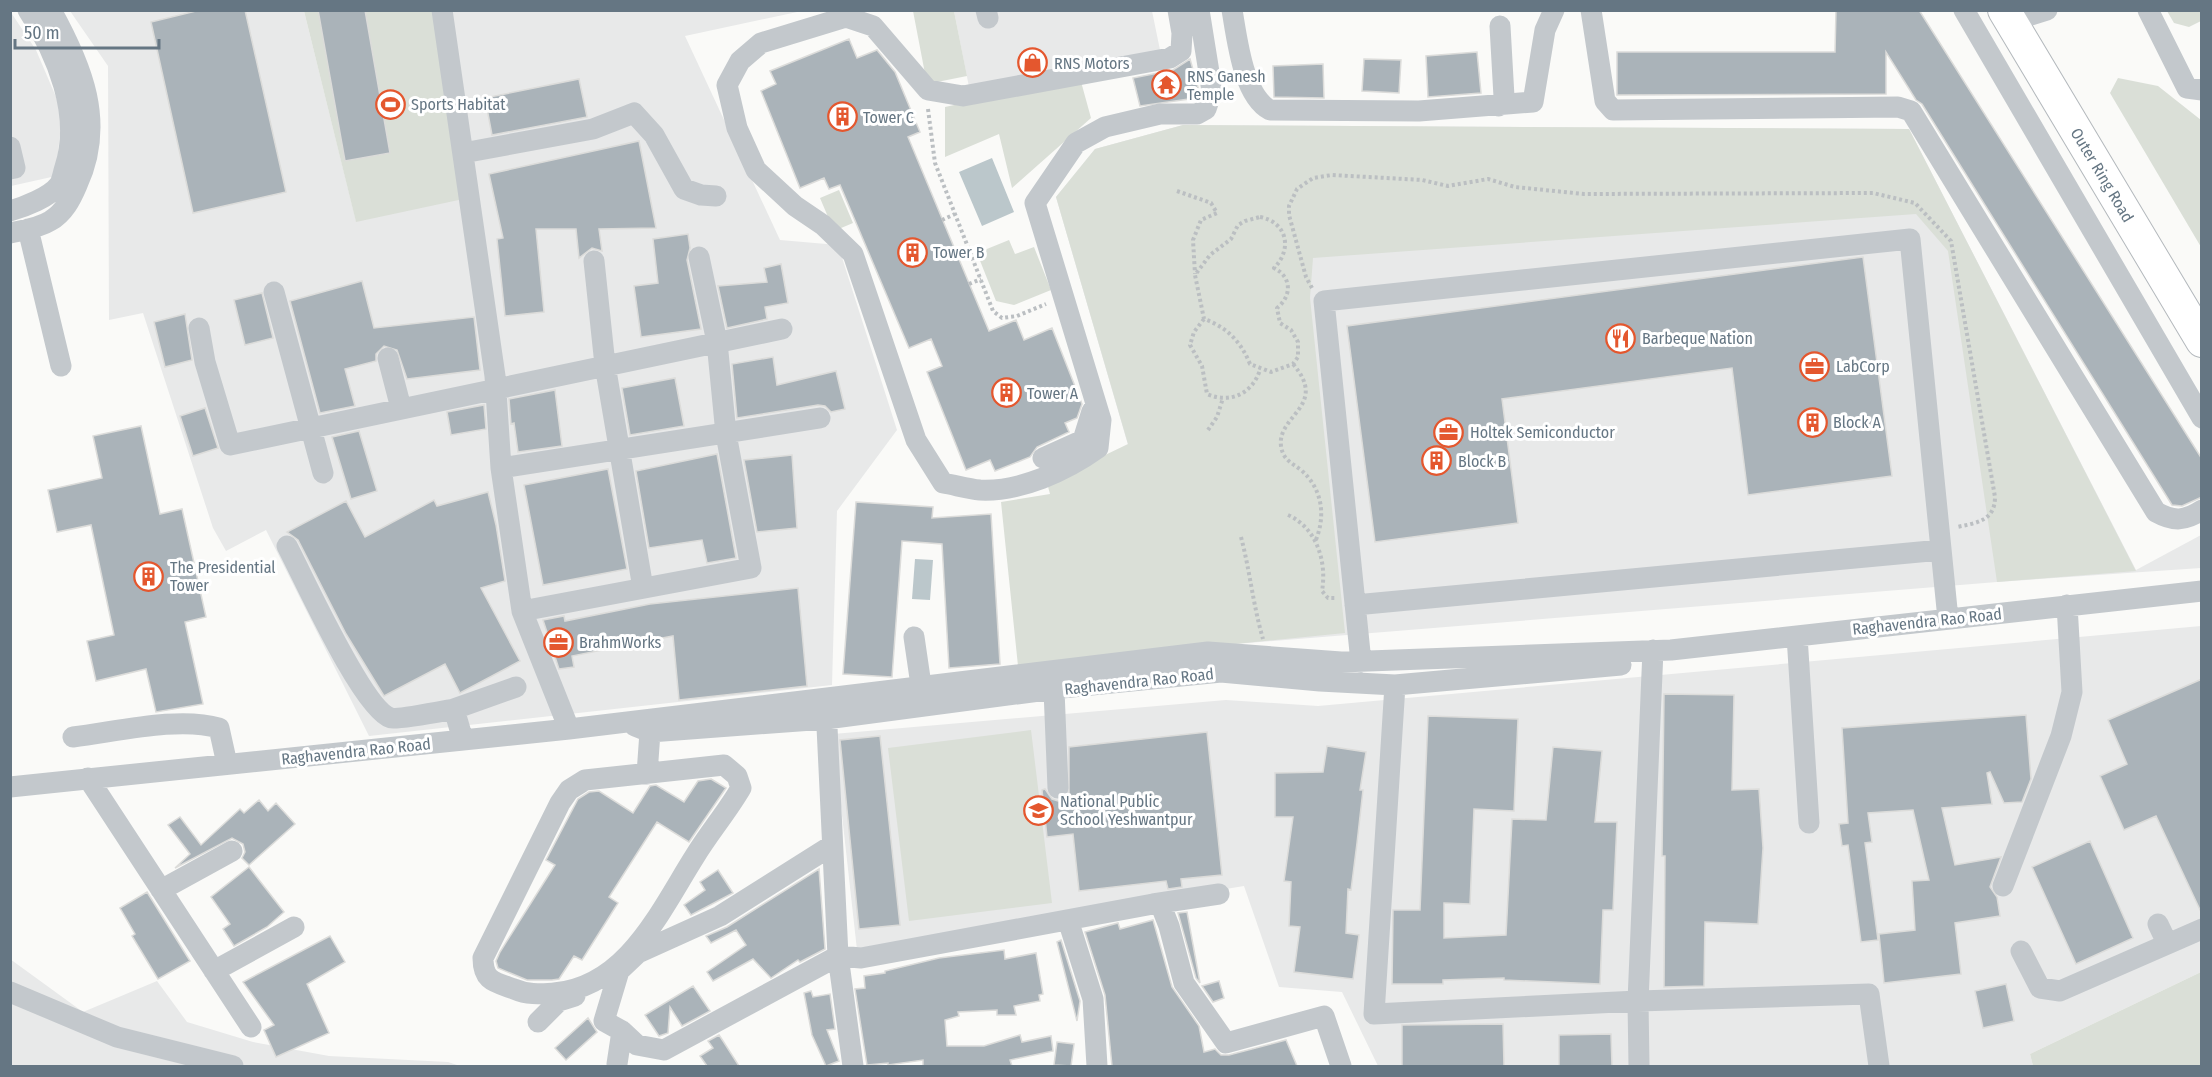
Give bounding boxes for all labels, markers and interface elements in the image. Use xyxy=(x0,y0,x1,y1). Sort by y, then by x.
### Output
scale bar xyxy=(15,12,159,50)
text: 50 m xyxy=(24,22,60,44)
shop icon: RNS Motors xyxy=(1017,47,1049,79)
place label: RNS Motors xyxy=(1054,54,1130,73)
place label: RNS Ganesh Temple xyxy=(1187,67,1266,104)
temple icon: RNS Ganesh Temple xyxy=(1150,69,1182,101)
sports icon: Sports Habitat xyxy=(374,88,406,120)
place label: Sports Habitat xyxy=(411,95,506,114)
building icon: Tower C xyxy=(826,101,858,133)
place label: Tower C xyxy=(863,108,914,127)
street label: Outer Ring Road xyxy=(2067,124,2138,226)
building icon: Tower B xyxy=(896,236,928,268)
place label: Tower B xyxy=(933,243,985,262)
restaurant icon: Barbeque Nation xyxy=(1605,322,1637,354)
place label: Barbeque Nation xyxy=(1642,329,1753,348)
office icon: LabCorp xyxy=(1799,350,1831,382)
place label: LabCorp xyxy=(1836,357,1890,376)
building icon: Tower A xyxy=(990,377,1022,409)
place label: Tower A xyxy=(1027,384,1079,403)
building icon: Block A xyxy=(1796,406,1828,438)
place label: Block A xyxy=(1833,413,1881,432)
office icon: Holtek Semiconductor xyxy=(1433,416,1465,448)
place label: Holtek Semiconductor xyxy=(1470,423,1615,442)
building icon: Block B xyxy=(1421,445,1453,477)
place label: Block B xyxy=(1458,452,1506,471)
place label: The Presidential Tower xyxy=(170,558,276,595)
building icon: The Presidential Tower xyxy=(133,560,165,592)
street label: Raghavendra Rao Road xyxy=(1851,604,2003,639)
office icon: BrahmWorks xyxy=(542,626,574,658)
place label: BrahmWorks xyxy=(579,633,662,652)
street label: Raghavendra Rao Road xyxy=(1063,664,1215,699)
street label: Raghavendra Rao Road xyxy=(280,734,432,769)
place label: National Public School Yeshwantpur xyxy=(1060,792,1193,829)
school or university icon: National Public School Yeshwantpur xyxy=(1023,794,1055,826)

